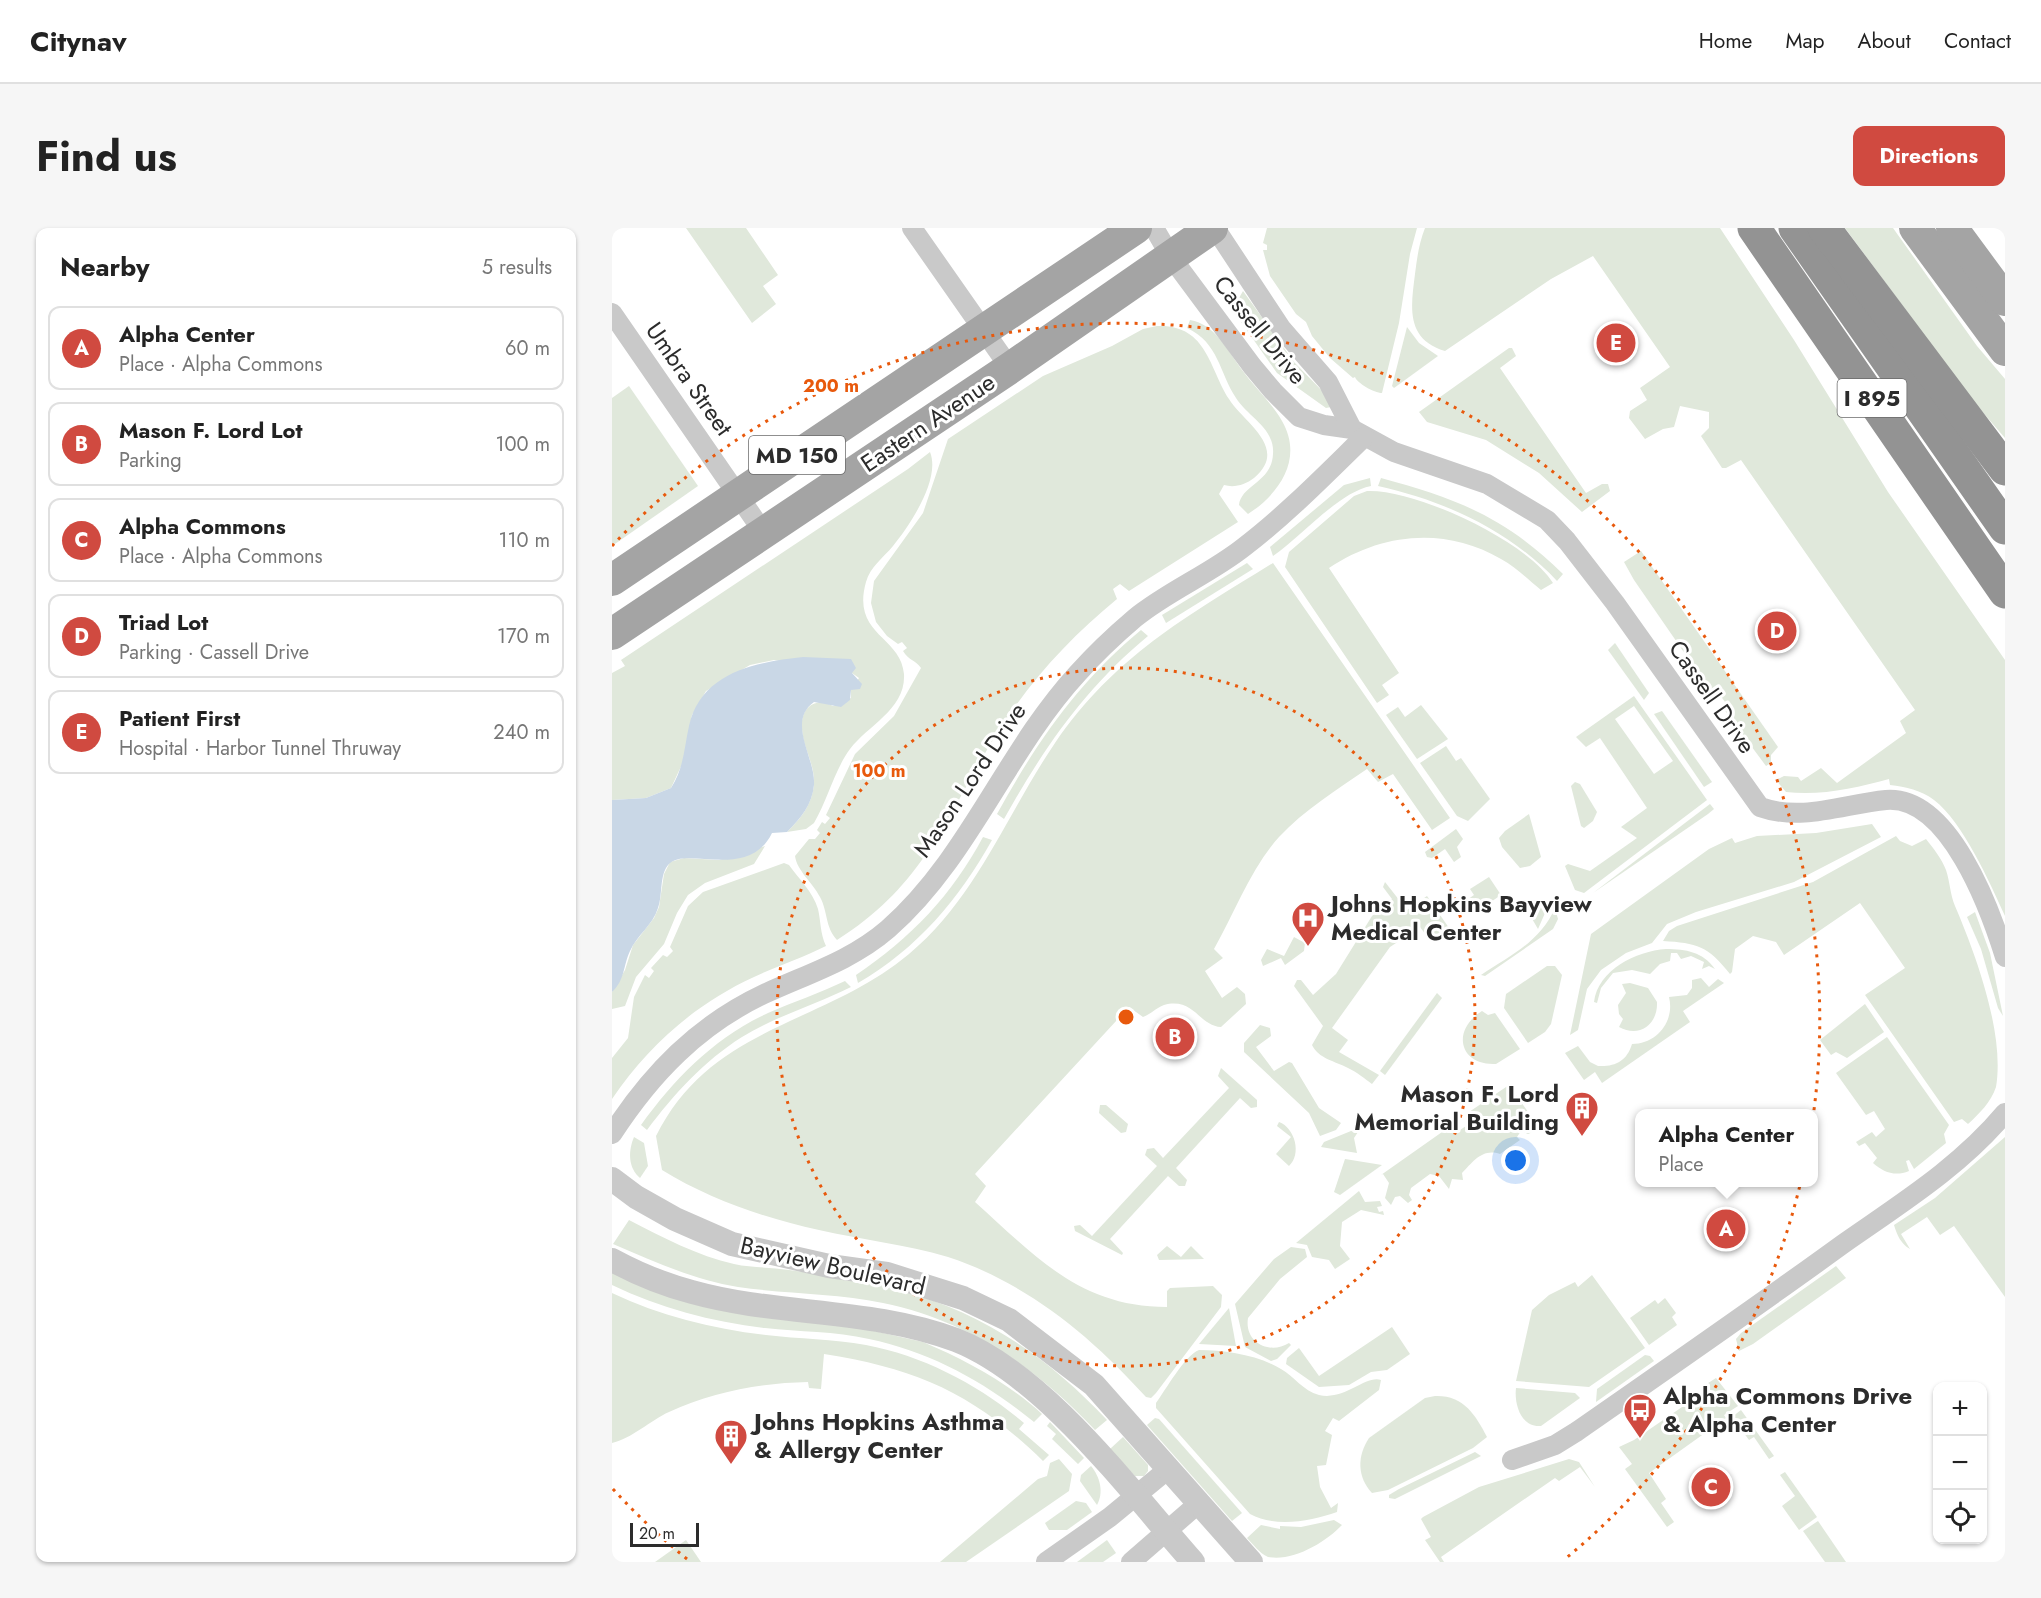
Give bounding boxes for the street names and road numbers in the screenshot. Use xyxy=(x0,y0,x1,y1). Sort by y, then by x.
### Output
street label: Cassell Drive xyxy=(1205,268,1315,392)
street label: Umbra Street xyxy=(637,315,742,443)
street label: Eastern Avenue xyxy=(854,365,1002,481)
road number: I 895 xyxy=(1838,379,1906,417)
road number: MD 150 xyxy=(749,436,845,474)
street label: Cassell Drive xyxy=(1660,633,1764,761)
street label: Mason Lord Drive xyxy=(905,695,1034,864)
street label: Bayview Boulevard xyxy=(737,1227,929,1304)

